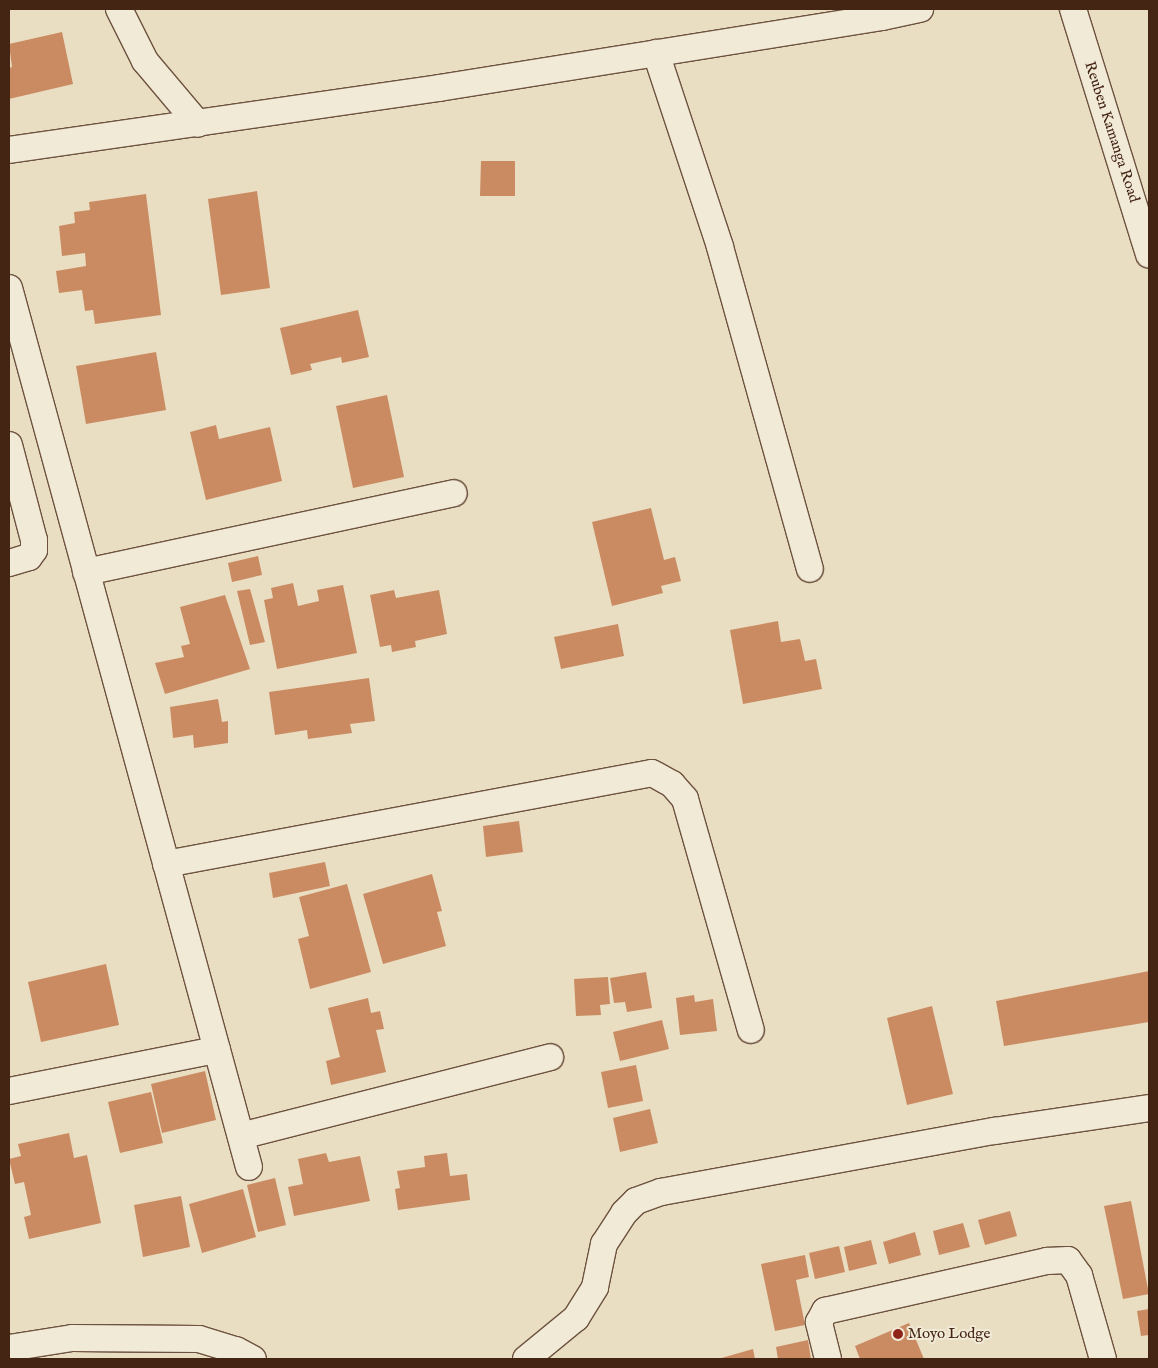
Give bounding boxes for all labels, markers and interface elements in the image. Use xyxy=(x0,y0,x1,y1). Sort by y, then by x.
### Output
street label: Reuben Kamanga Road xyxy=(1081,59,1143,205)
place label: Moyo Lodge xyxy=(908,1325,990,1343)
marker: Moyo Lodge xyxy=(892,1328,904,1340)

